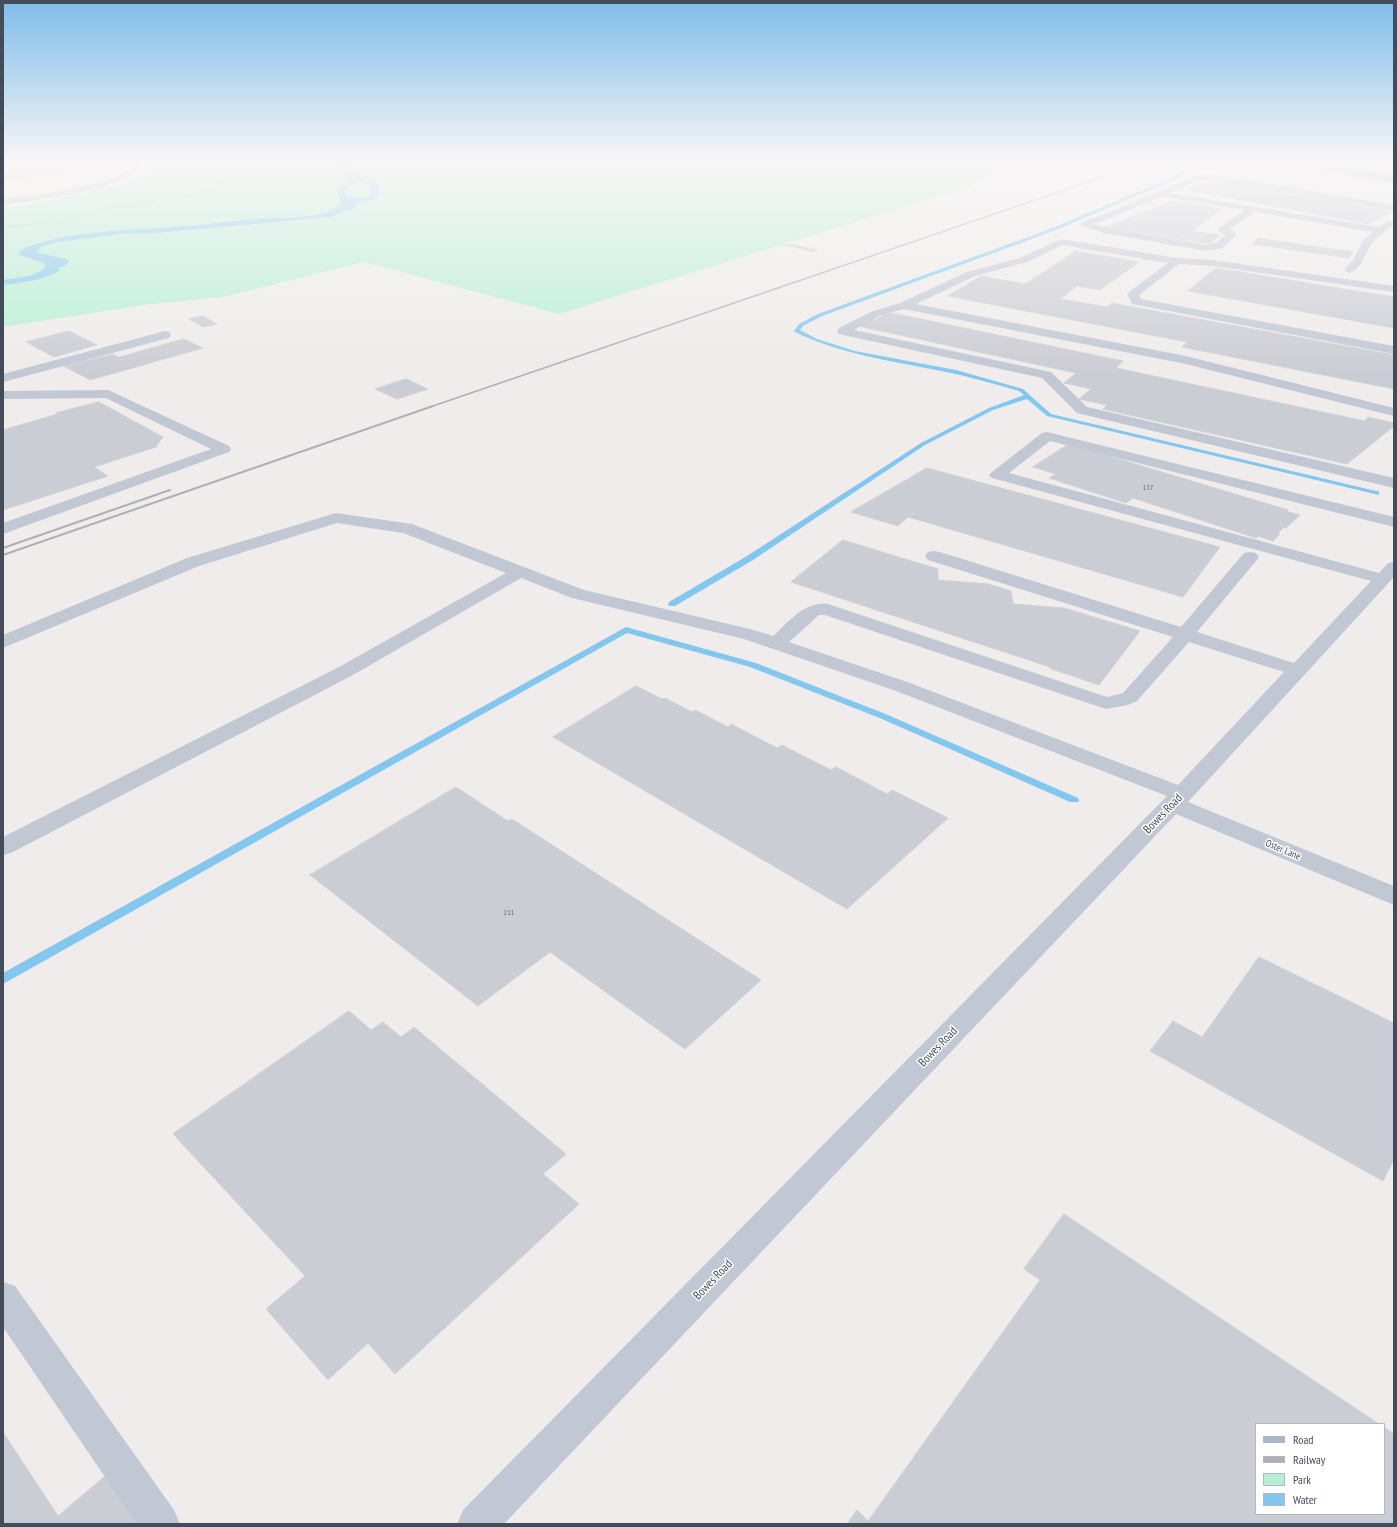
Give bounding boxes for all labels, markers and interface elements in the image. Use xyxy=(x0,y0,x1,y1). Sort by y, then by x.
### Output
house number: 137 xyxy=(1143,483,1153,493)
street label: Bowes Road xyxy=(1141,791,1185,837)
street label: Oster Lane xyxy=(1264,837,1302,863)
house number: 211 xyxy=(504,908,514,918)
street label: Bowes Road xyxy=(916,1024,960,1070)
street label: Bowes Road xyxy=(691,1257,735,1303)
legend xyxy=(1255,1423,1385,1515)
text: Road xyxy=(1293,1432,1313,1447)
text: Railway xyxy=(1293,1452,1325,1467)
text: Park xyxy=(1293,1472,1311,1487)
text: Water xyxy=(1293,1492,1317,1507)

